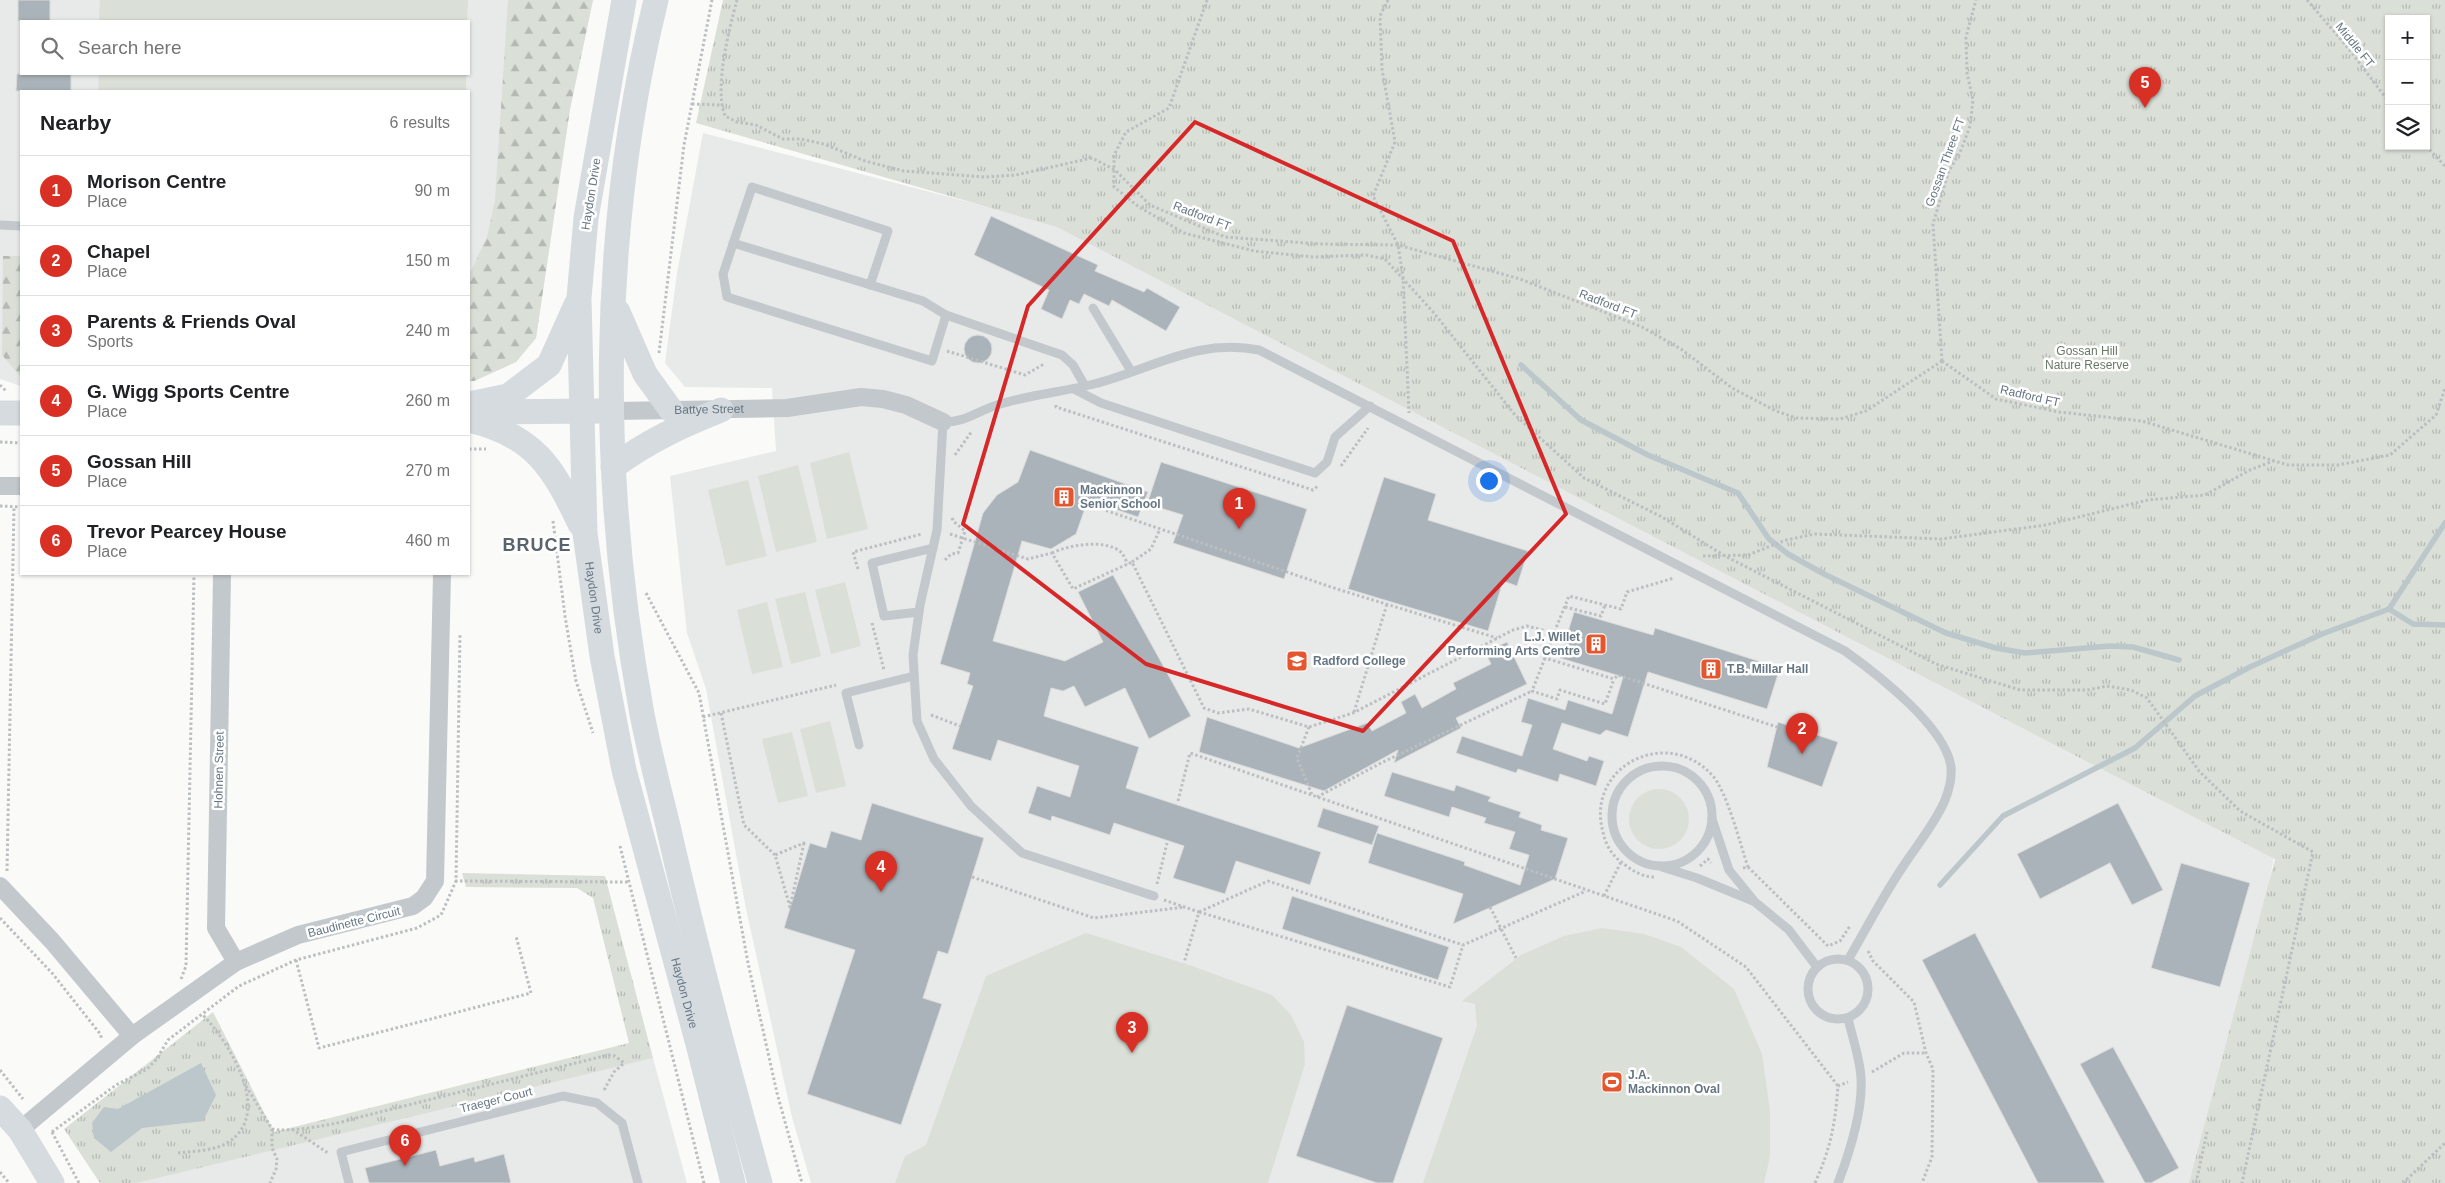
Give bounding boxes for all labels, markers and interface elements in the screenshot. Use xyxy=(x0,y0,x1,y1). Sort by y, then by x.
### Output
map controls xyxy=(2385,15,2430,150)
button: + xyxy=(2385,15,2430,60)
search box xyxy=(20,20,470,75)
street label: Middle FT xyxy=(2333,20,2378,71)
icon: search xyxy=(38,34,66,62)
text: Search here xyxy=(78,37,182,58)
button: − xyxy=(2385,60,2430,105)
pin: 5 xyxy=(2129,67,2161,108)
button: layers xyxy=(2385,105,2430,150)
text: Nearby xyxy=(40,111,111,134)
text: 6 results xyxy=(390,114,450,131)
street label: Gossan Three FT xyxy=(1922,115,1968,208)
street label: Haydon Drive xyxy=(578,157,604,231)
text: Morison Centre xyxy=(87,171,226,192)
text: 1 xyxy=(52,182,60,199)
text: 90 m xyxy=(414,182,450,199)
text: Place xyxy=(87,193,127,210)
street label: Radford FT xyxy=(1171,199,1233,234)
text: Chapel xyxy=(87,241,150,262)
text: 2 xyxy=(52,252,60,269)
text: 150 m xyxy=(406,252,450,269)
text: Place xyxy=(87,263,127,280)
street label: Radford FT xyxy=(1577,287,1639,322)
text: Parents & Friends Oval xyxy=(87,311,296,332)
text: 3 xyxy=(52,322,60,339)
text: 240 m xyxy=(406,322,450,339)
text: Sports xyxy=(87,333,133,350)
park label: Gossan Hill Nature Reserve xyxy=(2045,344,2129,372)
text: G. Wigg Sports Centre xyxy=(87,381,290,402)
street label: Radford FT xyxy=(1999,382,2062,410)
text: 4 xyxy=(52,392,60,409)
text: 260 m xyxy=(406,392,450,409)
street label: Battye Street xyxy=(674,402,745,417)
text: Place xyxy=(87,403,127,420)
text: Gossan Hill xyxy=(87,451,192,472)
text: 5 xyxy=(52,462,60,479)
text: 270 m xyxy=(406,462,450,479)
your location xyxy=(1476,468,1502,494)
text: Place xyxy=(87,473,127,490)
place label: Mackinnon Senior School xyxy=(1080,483,1161,511)
building icon: Mackinnon Senior School xyxy=(1052,485,1076,509)
pin: 1 xyxy=(1223,488,1255,529)
text: Trevor Pearcey House xyxy=(87,521,287,542)
text: 6 xyxy=(52,532,60,549)
text: 460 m xyxy=(406,532,450,549)
district label: BRUCE xyxy=(502,535,572,555)
text: Place xyxy=(87,543,127,560)
street label: Haydon Drive xyxy=(582,561,606,635)
place label: L.J. Willet Performing Arts Centre xyxy=(1448,630,1580,658)
building icon: L.J. Willet Performing Arts Centre xyxy=(1584,632,1608,656)
school or university icon: Radford College xyxy=(1285,649,1309,673)
place label: Radford College xyxy=(1313,654,1406,668)
building icon: T.B. Millar Hall xyxy=(1699,657,1723,681)
place label: T.B. Millar Hall xyxy=(1727,662,1808,676)
pin: 2 xyxy=(1786,713,1818,754)
street label: Hohnen Street xyxy=(211,731,227,809)
pin: 4 xyxy=(865,851,897,892)
street label: Baudinette Circuit xyxy=(306,904,402,940)
street label: Haydon Drive xyxy=(668,956,701,1030)
pin: 3 xyxy=(1116,1012,1148,1053)
place label: J.A. Mackinnon Oval xyxy=(1628,1068,1720,1096)
sports icon: J.A. Mackinnon Oval xyxy=(1600,1070,1624,1094)
street label: Traeger Court xyxy=(458,1084,534,1116)
pin: 6 xyxy=(389,1125,421,1166)

